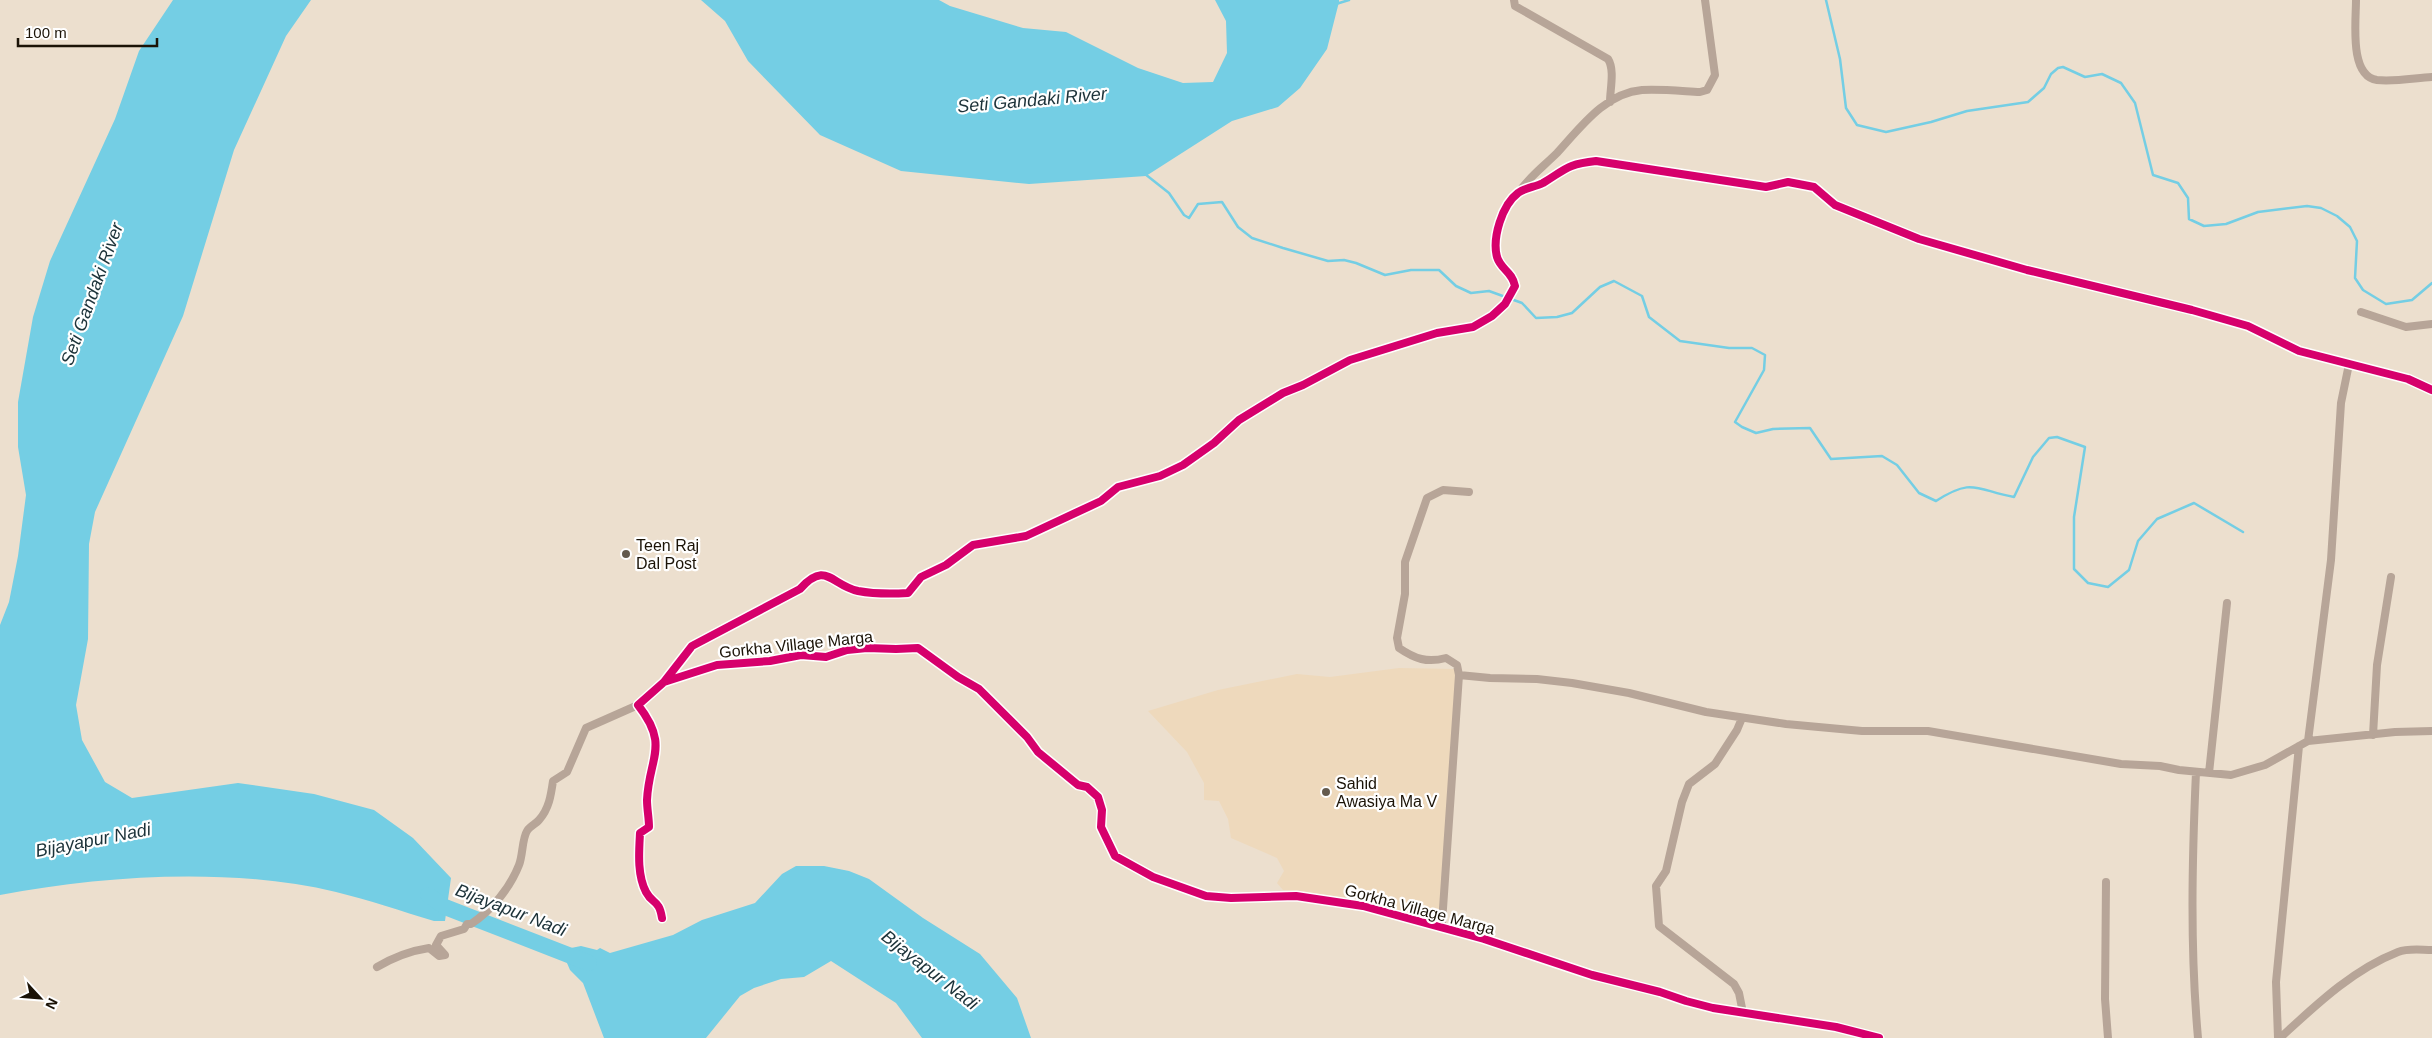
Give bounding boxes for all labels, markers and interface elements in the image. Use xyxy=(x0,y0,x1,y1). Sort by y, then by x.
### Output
scale bar xyxy=(18,15,156,47)
text: 100 m xyxy=(25,24,67,41)
water label: Seti Gandaki River xyxy=(956,83,1109,117)
water label: Seti Gandaki River xyxy=(57,219,127,368)
place label: Teen Raj Dal Post xyxy=(636,537,699,572)
marker: Teen Raj Dal Post xyxy=(620,548,632,560)
street label: Gorkha Village Marga xyxy=(718,628,874,661)
place label: Sahid Awasiya Ma V xyxy=(1336,775,1437,810)
marker: Sahid Awasiya Ma V xyxy=(1320,786,1332,798)
water label: Bijayapur Nadi xyxy=(34,819,153,861)
water label: Bijayapur Nadi xyxy=(453,880,570,941)
street label: Gorkha Village Marga xyxy=(1343,881,1497,938)
water label: Bijayapur Nadi xyxy=(878,926,983,1015)
north arrow xyxy=(15,973,65,1023)
text: N xyxy=(42,996,61,1012)

